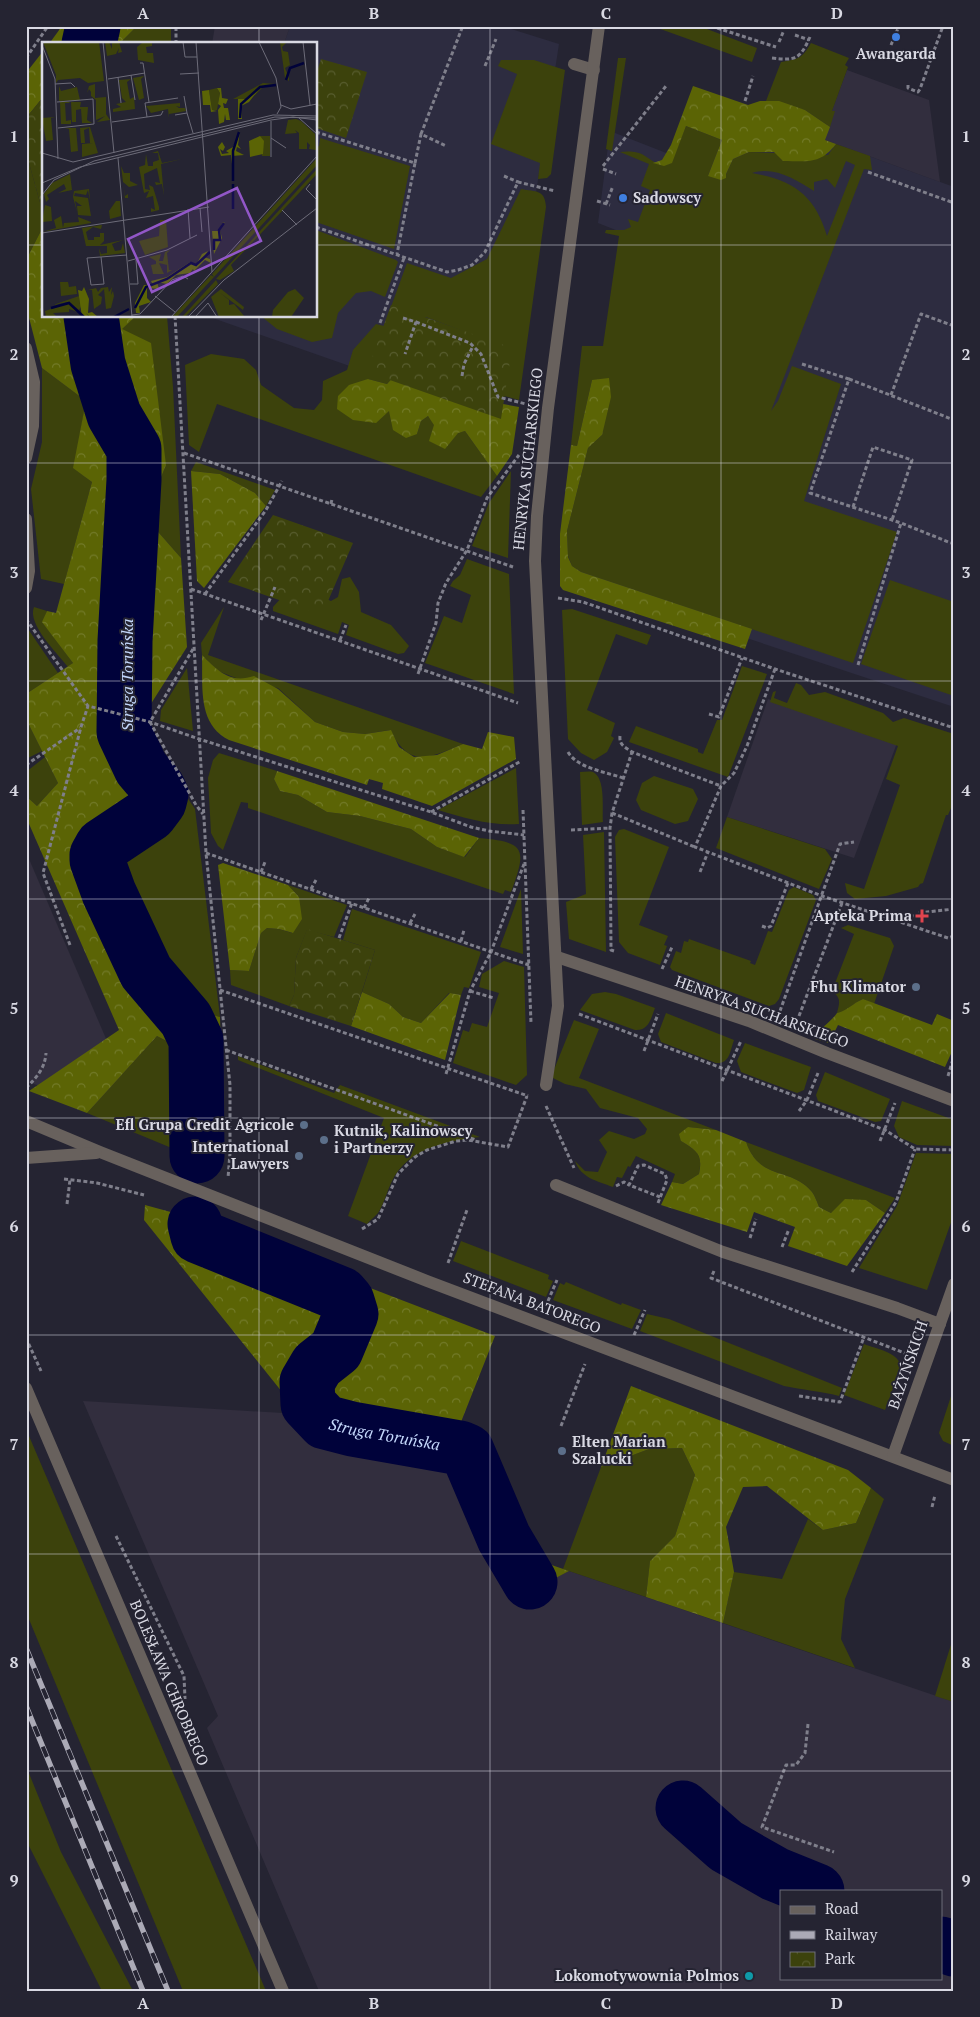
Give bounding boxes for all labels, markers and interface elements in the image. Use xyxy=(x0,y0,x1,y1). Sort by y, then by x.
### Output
text: A xyxy=(137,2,149,24)
text: B xyxy=(369,2,379,24)
text: C xyxy=(601,2,611,24)
text: D xyxy=(831,2,843,24)
marker: Awangarda xyxy=(890,31,902,43)
inset map xyxy=(42,42,318,318)
place label: Awangarda xyxy=(856,43,937,63)
text: 1 xyxy=(9,125,19,147)
text: 1 xyxy=(961,125,971,147)
place label: Sadowscy xyxy=(633,187,702,207)
marker: Sadowscy xyxy=(617,192,629,204)
text: 2 xyxy=(9,343,19,365)
text: 2 xyxy=(961,343,971,365)
street label: HENRYKA SUCHARSKIEGO xyxy=(507,367,547,551)
text: 3 xyxy=(9,561,19,583)
text: 3 xyxy=(961,561,971,583)
water label: Struga Toruńska xyxy=(116,619,138,731)
text: 4 xyxy=(9,779,19,801)
text: 4 xyxy=(961,779,971,801)
place label: Apteka Prima xyxy=(814,905,913,925)
marker: Apteka Prima xyxy=(916,910,928,922)
street label: HENRYKA SUCHARSKIEGO xyxy=(673,970,852,1052)
place label: Fhu Klimator xyxy=(810,976,907,996)
marker: Fhu Klimator xyxy=(910,981,922,993)
text: 5 xyxy=(9,997,19,1019)
text: 5 xyxy=(961,997,971,1019)
place label: Efl Grupa Credit Agricole xyxy=(116,1114,294,1134)
marker: Efl Grupa Credit Agricole xyxy=(298,1119,310,1131)
place label: Kutnik, Kalinowscy i Partnerzy xyxy=(334,1120,474,1157)
marker: Kutnik, Kalinowscy i Partnerzy xyxy=(318,1134,330,1146)
place label: International Lawyers xyxy=(192,1136,289,1173)
marker: International Lawyers xyxy=(293,1150,305,1162)
text: 6 xyxy=(9,1215,19,1237)
text: 6 xyxy=(961,1215,971,1237)
street label: STEFANA BATOREGO xyxy=(461,1267,604,1338)
street label: BAŻYŃSKICH xyxy=(883,1318,932,1412)
water label: Struga Toruńska xyxy=(326,1412,442,1455)
place label: Elten Marian Szalucki xyxy=(572,1431,666,1468)
text: 7 xyxy=(9,1433,19,1455)
text: 7 xyxy=(961,1433,971,1455)
marker: Elten Marian Szalucki xyxy=(556,1445,568,1457)
street label: BOLESŁAWA CHROBREGO xyxy=(126,1597,214,1769)
text: 8 xyxy=(9,1651,19,1673)
text: 8 xyxy=(961,1651,971,1673)
text: 9 xyxy=(9,1869,19,1891)
text: 9 xyxy=(961,1869,971,1891)
legend xyxy=(780,1890,942,1980)
text: Road xyxy=(825,1898,858,1918)
text: Railway xyxy=(825,1924,878,1944)
text: Park xyxy=(825,1948,855,1968)
place label: Lokomotywownia Polmos xyxy=(555,1965,739,1985)
marker: Lokomotywownia Polmos xyxy=(743,1970,755,1982)
text: A xyxy=(137,1992,149,2014)
text: B xyxy=(369,1992,379,2014)
text: C xyxy=(601,1992,611,2014)
text: D xyxy=(831,1992,843,2014)

